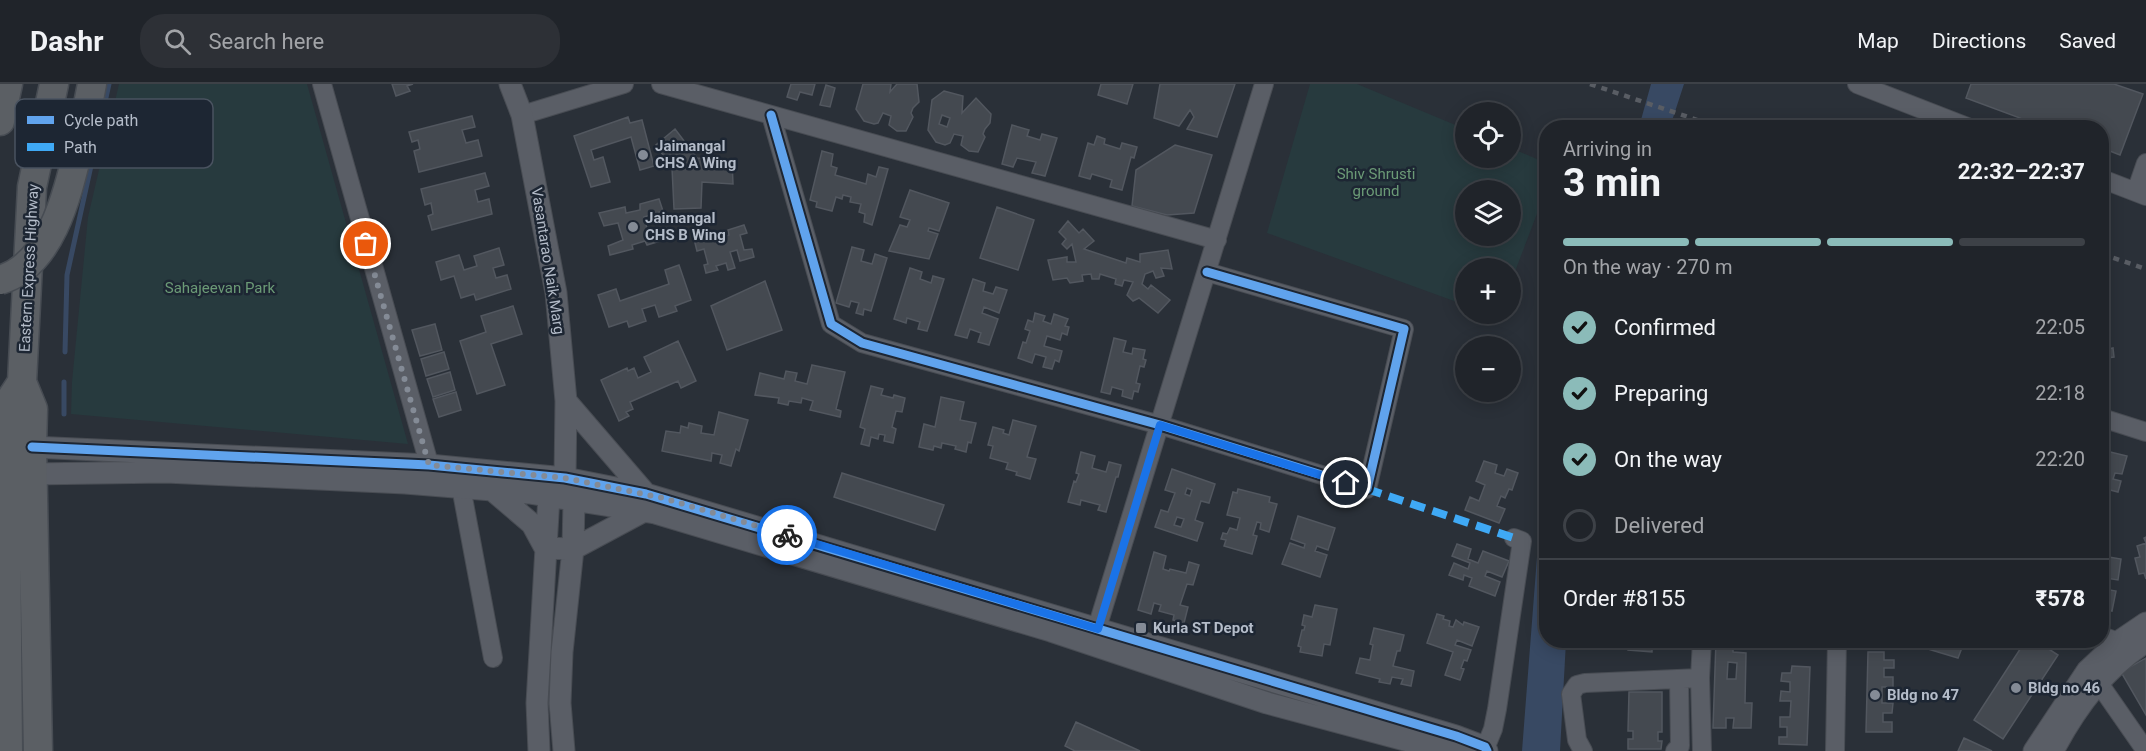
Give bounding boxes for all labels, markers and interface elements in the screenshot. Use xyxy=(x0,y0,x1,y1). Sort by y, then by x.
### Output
search box xyxy=(140,14,560,68)
text: Dashr xyxy=(30,25,104,58)
icon: search xyxy=(161,25,194,58)
text: Search here xyxy=(209,29,324,54)
text: Map xyxy=(1857,29,1899,53)
text: Directions xyxy=(1932,29,2026,53)
text: Saved xyxy=(2059,29,2116,53)
legend xyxy=(15,99,213,168)
map controls xyxy=(1455,102,1521,402)
button: locate xyxy=(1455,102,1521,168)
text: Cycle path xyxy=(64,111,138,130)
place label: Jaimangal CHS A Wing xyxy=(655,137,736,172)
text: Arriving in xyxy=(1563,137,1652,161)
text: Path xyxy=(64,138,97,157)
marker: Jaimangal CHS A Wing xyxy=(636,148,650,162)
text: 22:32–22:37 xyxy=(1958,159,2085,184)
text: 3 min xyxy=(1563,160,1661,206)
park label: Shiv Shrusti ground xyxy=(1337,165,1415,200)
button: layers xyxy=(1455,180,1521,246)
street label: Eastern Express Highway xyxy=(16,183,42,353)
street label: Vasantarao Naik Marg xyxy=(528,186,568,336)
place label: Jaimangal CHS B Wing xyxy=(645,209,726,244)
pin xyxy=(340,218,391,269)
marker: Jaimangal CHS B Wing xyxy=(626,220,640,234)
icon: bag xyxy=(349,227,382,260)
text: On the way · 270 m xyxy=(1563,255,1732,279)
button: + xyxy=(1455,258,1521,324)
park label: Sahajeevan Park xyxy=(165,279,276,297)
icon: check xyxy=(1563,311,1596,344)
text: Confirmed xyxy=(1614,315,1716,340)
text: 22:05 xyxy=(2035,315,2085,339)
button: − xyxy=(1455,336,1521,402)
icon: check xyxy=(1563,377,1596,410)
text: Preparing xyxy=(1614,381,1708,406)
text: 22:18 xyxy=(2035,381,2085,405)
icon: check xyxy=(1563,443,1596,476)
text: On the way xyxy=(1614,447,1722,472)
text: 22:20 xyxy=(2035,447,2085,471)
pin xyxy=(1320,457,1371,508)
icon: home xyxy=(1329,466,1362,499)
courier xyxy=(757,505,817,565)
text: Delivered xyxy=(1614,513,1704,538)
icon: bike xyxy=(771,519,804,552)
text: Order #8155 xyxy=(1563,586,1685,611)
text: ₹578 xyxy=(2036,586,2085,611)
place label: Kurla ST Depot xyxy=(1153,619,1254,637)
marker: Kurla ST Depot xyxy=(1134,621,1148,635)
place label: Bldg no 46 xyxy=(2028,679,2100,697)
marker: Bldg no 46 xyxy=(2009,681,2023,695)
place label: Bldg no 47 xyxy=(1887,686,1959,704)
marker: Bldg no 47 xyxy=(1868,688,1882,702)

